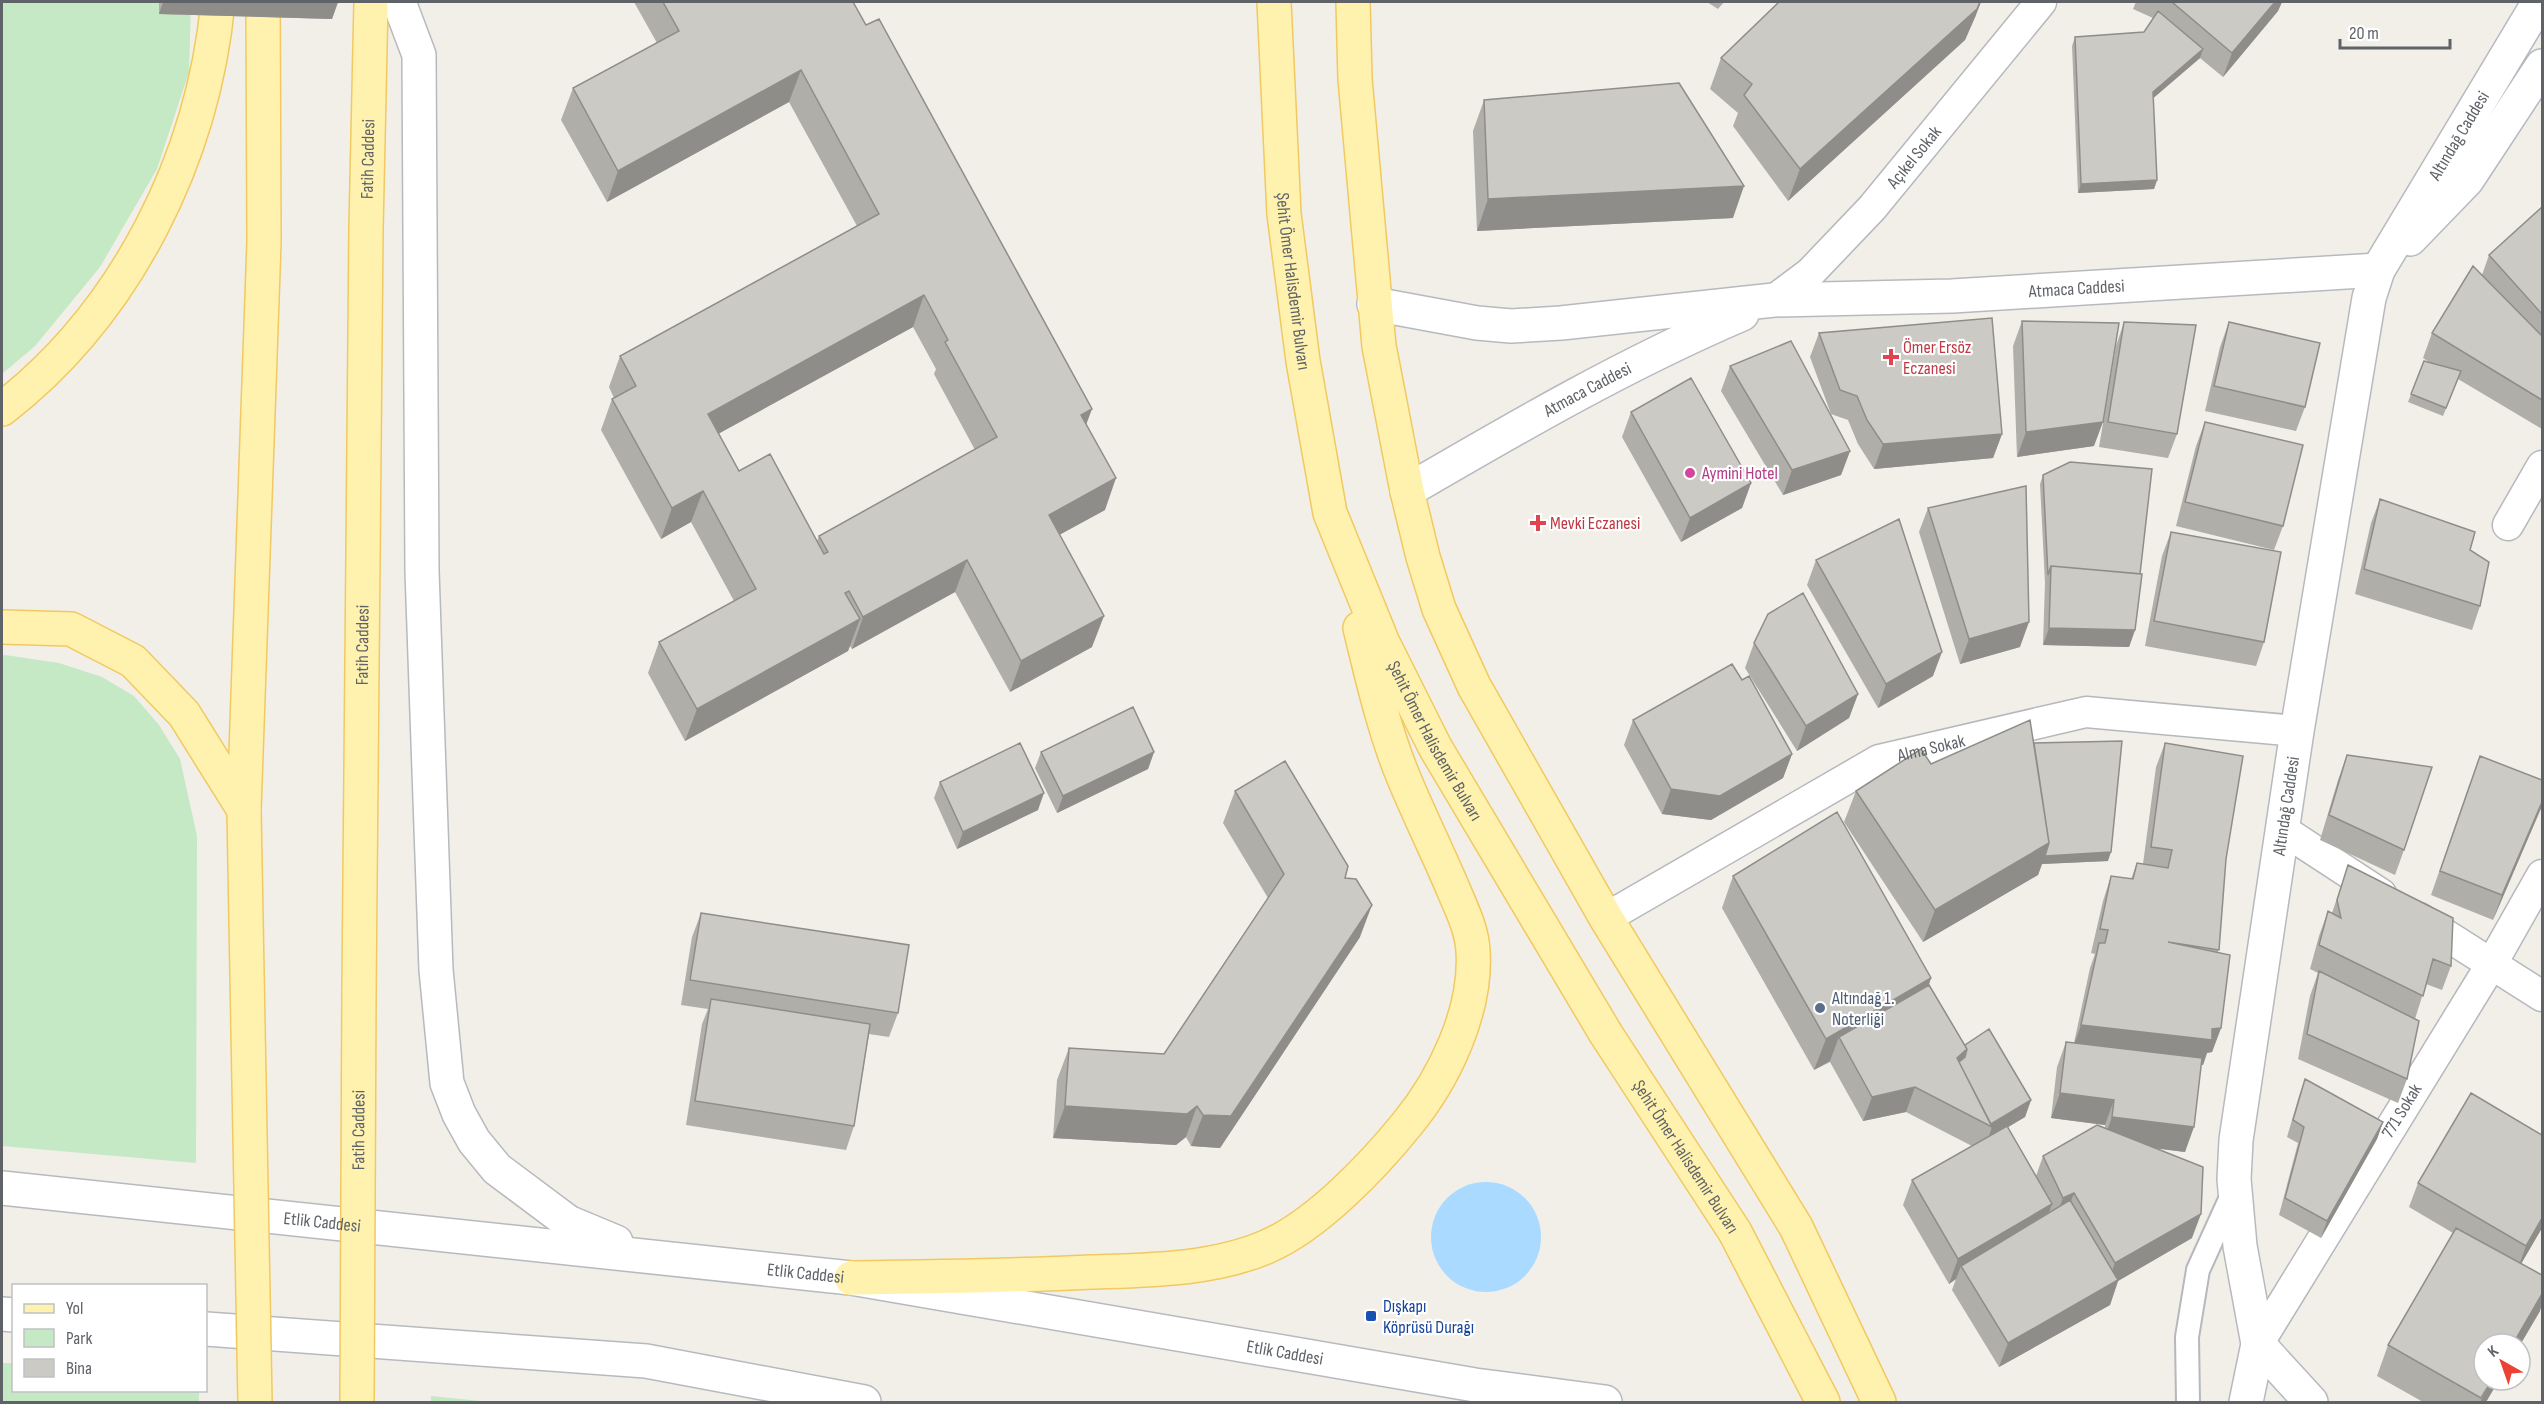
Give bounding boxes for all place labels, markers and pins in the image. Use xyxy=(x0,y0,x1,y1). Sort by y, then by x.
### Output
place label: Ömer Ersöz Eczanesi xyxy=(1903,337,1972,379)
marker: Ömer Ersöz Eczanesi xyxy=(1884,350,1898,364)
place label: Aymini Hotel xyxy=(1701,463,1778,484)
marker: Aymini Hotel xyxy=(1683,466,1697,480)
place label: Mevki Eczanesi xyxy=(1550,513,1640,534)
marker: Mevki Eczanesi xyxy=(1531,516,1545,530)
place label: Altındağ 1. Noterliği xyxy=(1831,988,1895,1030)
marker: Altındağ 1. Noterliği xyxy=(1813,1001,1827,1015)
place label: Dışkapı Köprüsü Durağı xyxy=(1383,1296,1474,1338)
marker: Dışkapı Köprüsü Durağı xyxy=(1364,1309,1378,1323)

